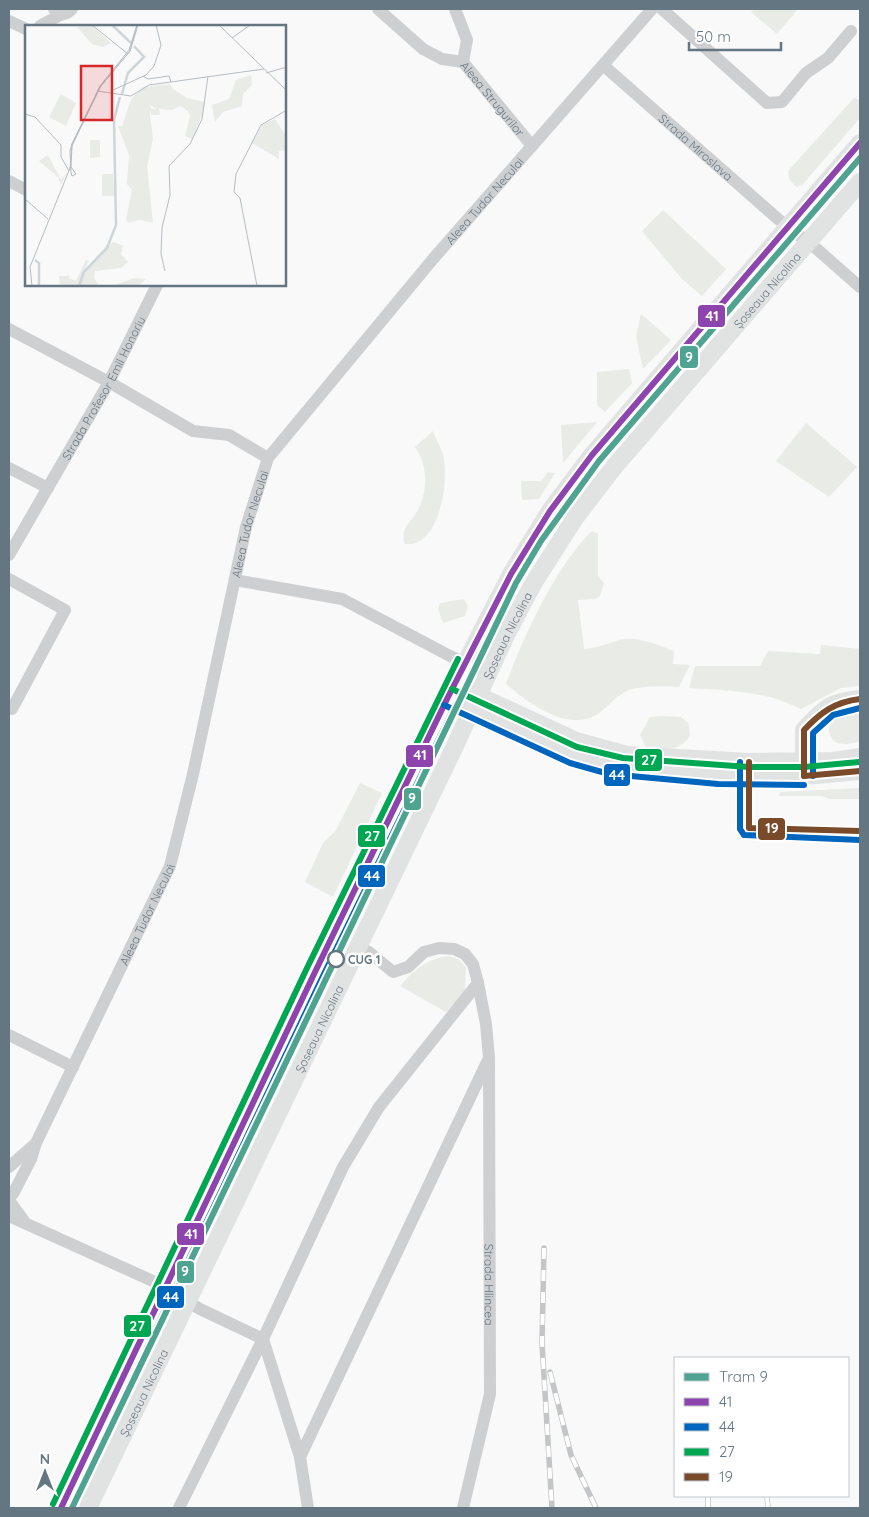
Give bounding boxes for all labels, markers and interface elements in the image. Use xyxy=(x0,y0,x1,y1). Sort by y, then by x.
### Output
scale bar xyxy=(689,20,782,52)
inset map xyxy=(25,25,286,286)
text: 50 m xyxy=(696,27,731,46)
street label: Aleea Strugurilor xyxy=(458,58,528,139)
street label: Strada Miroslava xyxy=(656,110,736,184)
street label: Aleea Tudor Neculai xyxy=(442,154,526,247)
street label: Șoseaua Nicolina xyxy=(730,249,804,331)
line badge: 41 xyxy=(697,304,726,328)
text: 41 xyxy=(705,307,719,325)
street label: Strada Profesor Emil Honoriu xyxy=(58,313,148,462)
line badge: 9 xyxy=(679,345,699,369)
text: 9 xyxy=(685,348,693,366)
street label: Aleea Tudor Neculai xyxy=(228,468,271,579)
street label: Șoseaua Nicolina xyxy=(479,589,535,681)
line badge: 41 xyxy=(405,744,434,768)
text: 41 xyxy=(413,746,427,764)
line badge: 27 xyxy=(634,748,663,772)
text: 27 xyxy=(641,751,657,769)
line badge: 44 xyxy=(603,763,631,787)
text: 44 xyxy=(609,766,625,784)
line badge: 9 xyxy=(403,787,422,811)
text: 9 xyxy=(408,789,416,807)
line badge: 19 xyxy=(757,817,786,841)
text: 19 xyxy=(765,819,779,837)
line badge: 27 xyxy=(357,824,386,848)
text: 27 xyxy=(364,827,380,845)
street label: Aleea Tudor Neculai xyxy=(116,863,178,968)
line badge: 44 xyxy=(357,864,386,888)
text: 44 xyxy=(364,867,380,885)
marker: CUG 1 xyxy=(327,950,345,968)
place label: CUG 1 xyxy=(348,952,380,967)
street label: Șoseaua Nicolina xyxy=(291,982,346,1075)
line badge: 41 xyxy=(176,1222,205,1246)
text: 41 xyxy=(184,1225,198,1243)
street label: Strada Hlincea xyxy=(482,1244,497,1325)
line badge: 9 xyxy=(176,1260,195,1284)
text: 9 xyxy=(181,1262,189,1280)
line badge: 44 xyxy=(156,1285,185,1309)
text: 44 xyxy=(163,1288,179,1306)
line badge: 27 xyxy=(123,1314,152,1338)
text: 27 xyxy=(129,1317,145,1335)
street label: Șoseaua Nicolina xyxy=(116,1346,171,1439)
legend xyxy=(674,1357,849,1497)
text: Tram 9 xyxy=(719,1367,768,1386)
text: 41 xyxy=(719,1392,732,1411)
text: 44 xyxy=(719,1417,735,1436)
text: 27 xyxy=(719,1442,735,1461)
north arrow xyxy=(20,1447,70,1497)
text: N xyxy=(40,1450,50,1468)
text: 19 xyxy=(719,1467,733,1486)

